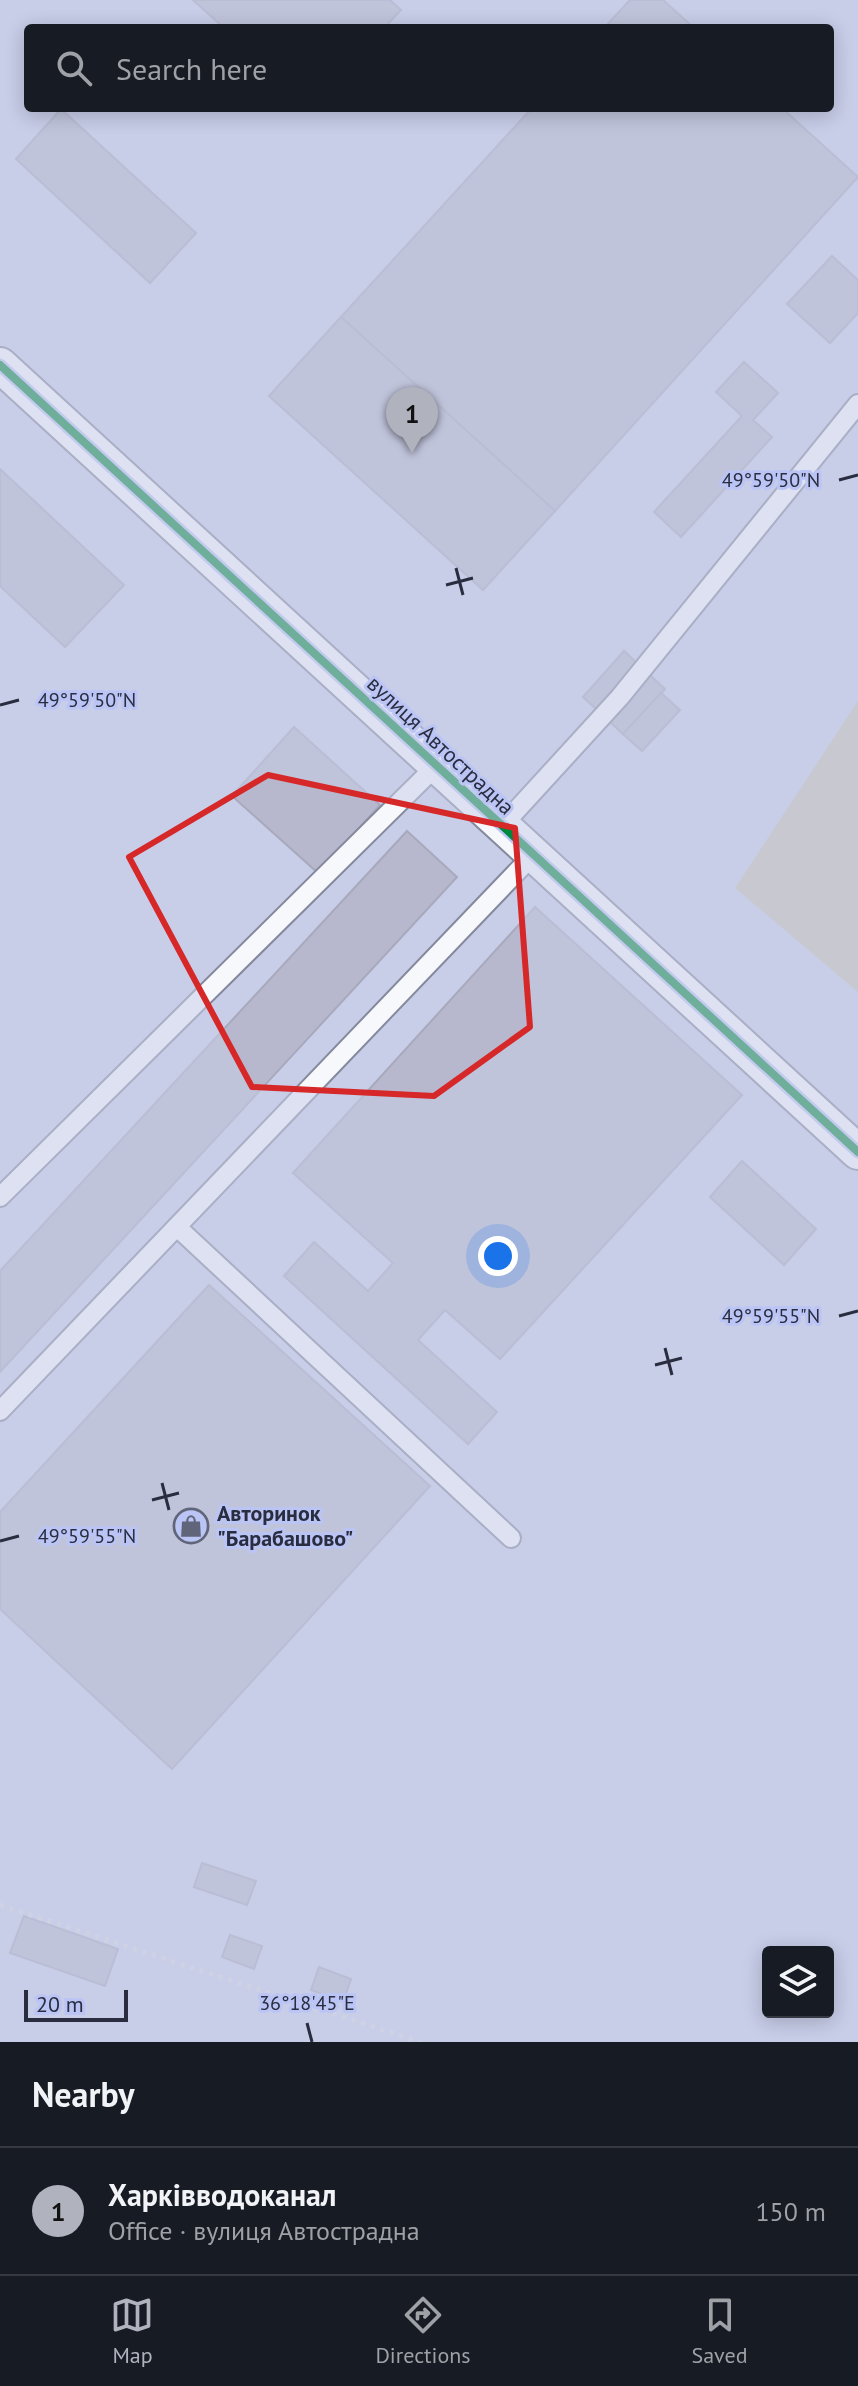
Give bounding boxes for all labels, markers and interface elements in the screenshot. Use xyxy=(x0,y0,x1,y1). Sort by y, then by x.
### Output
search box xyxy=(24,24,834,112)
icon: search xyxy=(52,46,96,90)
text: Search here xyxy=(116,49,267,88)
pin: 1 xyxy=(386,387,438,453)
text: 49°59'50"N xyxy=(722,467,820,493)
street label: вулиця Автострадна xyxy=(361,669,521,821)
text: 49°59'50"N xyxy=(38,687,136,713)
your location xyxy=(478,1236,518,1276)
text: 49°59'55"N xyxy=(722,1303,820,1329)
place label: Авторинок "Барабашово" xyxy=(217,1499,353,1552)
shop icon: Авторинок "Барабашово" xyxy=(172,1507,210,1545)
text: 49°59'55"N xyxy=(38,1523,136,1549)
map controls xyxy=(762,1946,834,2018)
button: layers xyxy=(762,1946,834,2018)
scale bar xyxy=(24,1986,128,2022)
text: 20 m xyxy=(36,1990,84,2018)
text: 36°18'45"E xyxy=(259,1990,355,2016)
text: Nearby xyxy=(32,2072,134,2116)
text: Харківводоканал xyxy=(108,2175,336,2214)
text: 1 xyxy=(51,2195,65,2228)
text: 150 m xyxy=(755,2195,826,2228)
text: Office · вулиця Автострадна xyxy=(108,2214,420,2247)
tab: Map xyxy=(110,2293,154,2369)
tab: Directions xyxy=(375,2293,471,2369)
tab: Saved xyxy=(692,2293,747,2369)

